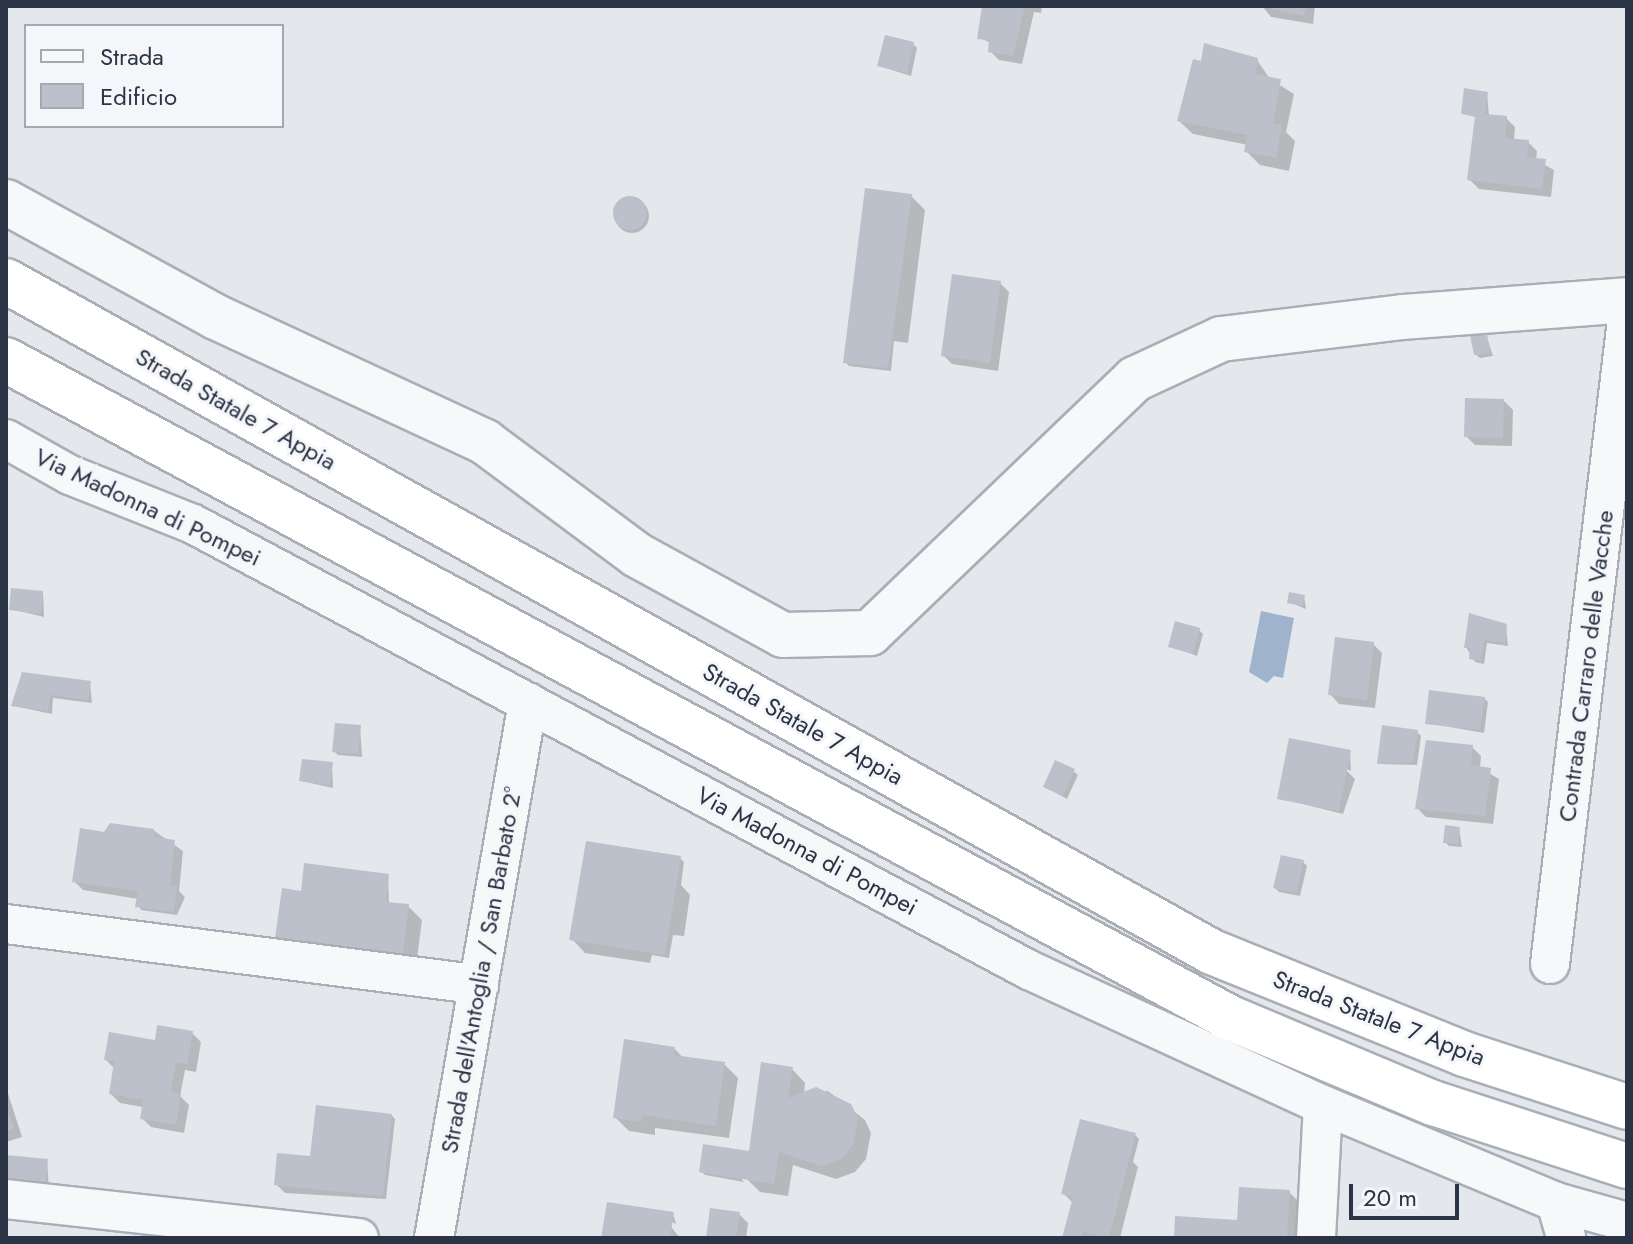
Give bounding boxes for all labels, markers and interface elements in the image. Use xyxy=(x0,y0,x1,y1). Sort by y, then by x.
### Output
legend xyxy=(24,24,284,128)
text: Strada xyxy=(100,39,164,74)
text: Edificio xyxy=(100,79,177,114)
street label: Strada Statale 7 Appia xyxy=(131,342,341,476)
street label: Via Madonna di Pompei xyxy=(30,442,266,572)
street label: Contrada Carraro delle Vacche xyxy=(1553,509,1619,823)
street label: Strada Statale 7 Appia xyxy=(698,657,908,791)
street label: Via Madonna di Pompei xyxy=(692,780,922,922)
street label: Strada dell'Antoglia / San Barbato 2° xyxy=(435,784,527,1156)
street label: Strada Statale 7 Appia xyxy=(1269,964,1489,1072)
scale bar xyxy=(1353,1168,1463,1218)
text: 20 m xyxy=(1363,1180,1417,1215)

